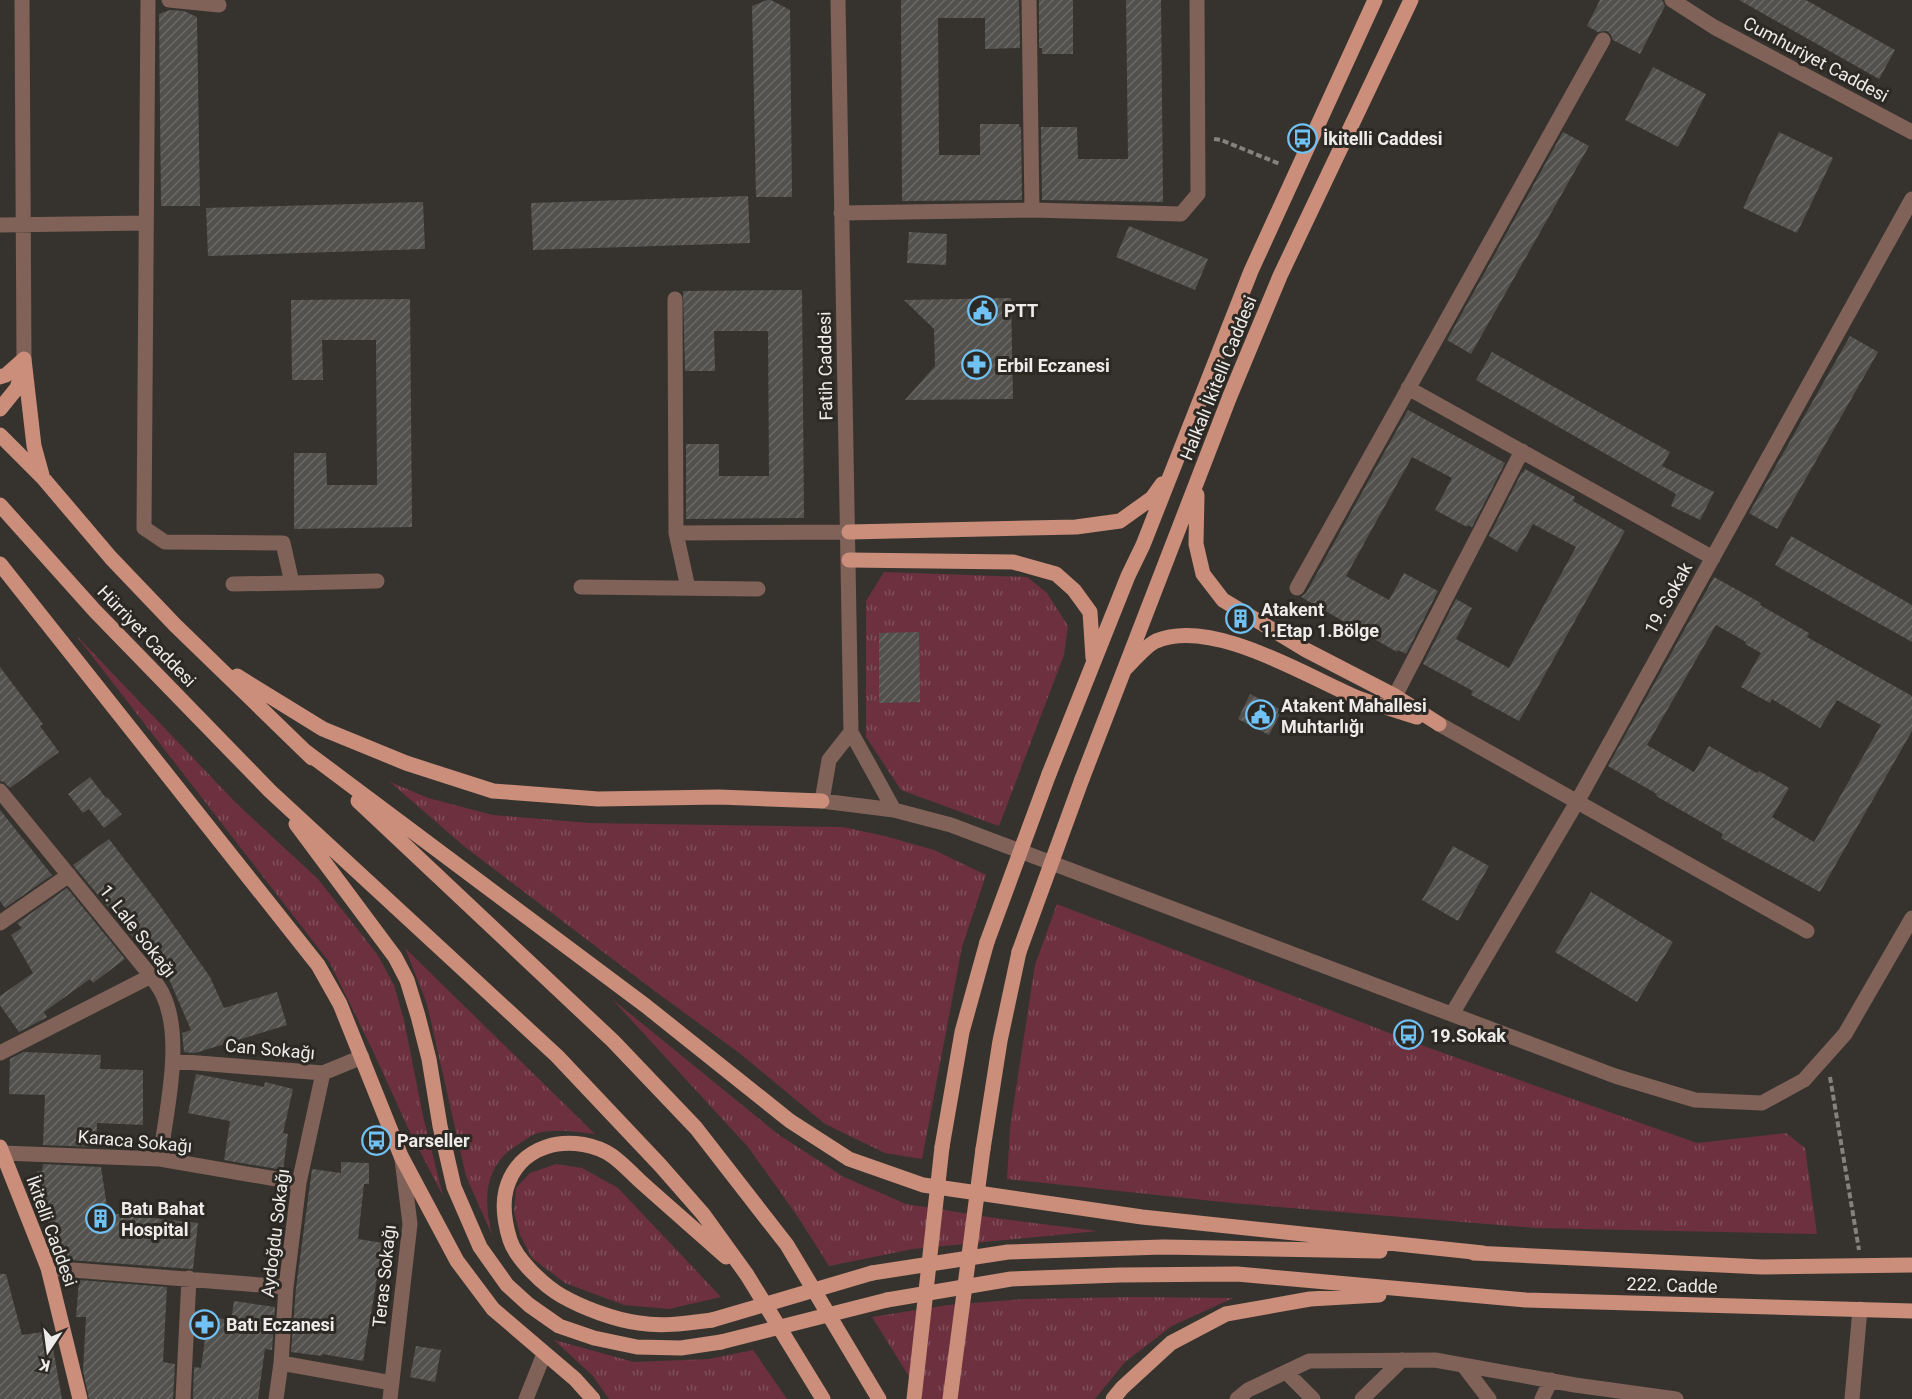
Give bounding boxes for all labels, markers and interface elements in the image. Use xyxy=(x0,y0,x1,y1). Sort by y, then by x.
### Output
street label: Cumhuriyet Caddesi xyxy=(1740,12,1892,106)
bus stop icon: İkitelli Caddesi xyxy=(1286,122,1318,154)
place label: İkitelli Caddesi xyxy=(1323,128,1443,149)
street label: Halkalı İkitelli Caddesi xyxy=(1175,293,1261,463)
public building icon: PTT xyxy=(967,294,999,326)
place label: PTT xyxy=(1004,300,1038,321)
street label: Fatih Caddesi xyxy=(814,311,836,421)
pharmacy icon: Erbil Eczanesi xyxy=(960,349,992,381)
place label: Erbil Eczanesi xyxy=(997,355,1110,376)
street label: 19. Sokak xyxy=(1640,558,1697,637)
street label: Hürriyet Caddesi xyxy=(93,581,201,691)
place label: Atakent 1.Etap 1.Bölge xyxy=(1261,599,1379,641)
building icon: Atakent 1.Etap 1.Bölge xyxy=(1224,603,1256,635)
place label: Atakent Mahallesi Muhtarlığı xyxy=(1281,695,1427,737)
public building icon: Atakent Mahallesi Muhtarlığı xyxy=(1244,699,1276,731)
street label: 1. Lale Sokağı xyxy=(95,881,181,981)
bus stop icon: 19.Sokak xyxy=(1393,1019,1425,1051)
place label: 19.Sokak xyxy=(1430,1025,1506,1046)
street label: Can Sokağı xyxy=(224,1035,316,1063)
bus stop icon: Parseller xyxy=(360,1124,392,1156)
street label: Karaca Sokağı xyxy=(77,1126,193,1156)
place label: Parseller xyxy=(397,1130,470,1151)
street label: Aydoğdu Sokağı xyxy=(257,1168,293,1298)
street label: İkitelli Caddesi xyxy=(22,1173,82,1289)
place label: Batı Bahat Hospital xyxy=(121,1198,205,1240)
building icon: Batı Bahat Hospital xyxy=(84,1202,116,1234)
street label: Teras Sokağı xyxy=(368,1224,400,1328)
street label: 222. Cadde xyxy=(1626,1273,1718,1297)
pharmacy icon: Batı Eczanesi xyxy=(189,1308,221,1340)
place label: Batı Eczanesi xyxy=(226,1314,335,1335)
north arrow xyxy=(18,1321,78,1381)
text: K xyxy=(37,1355,52,1376)

